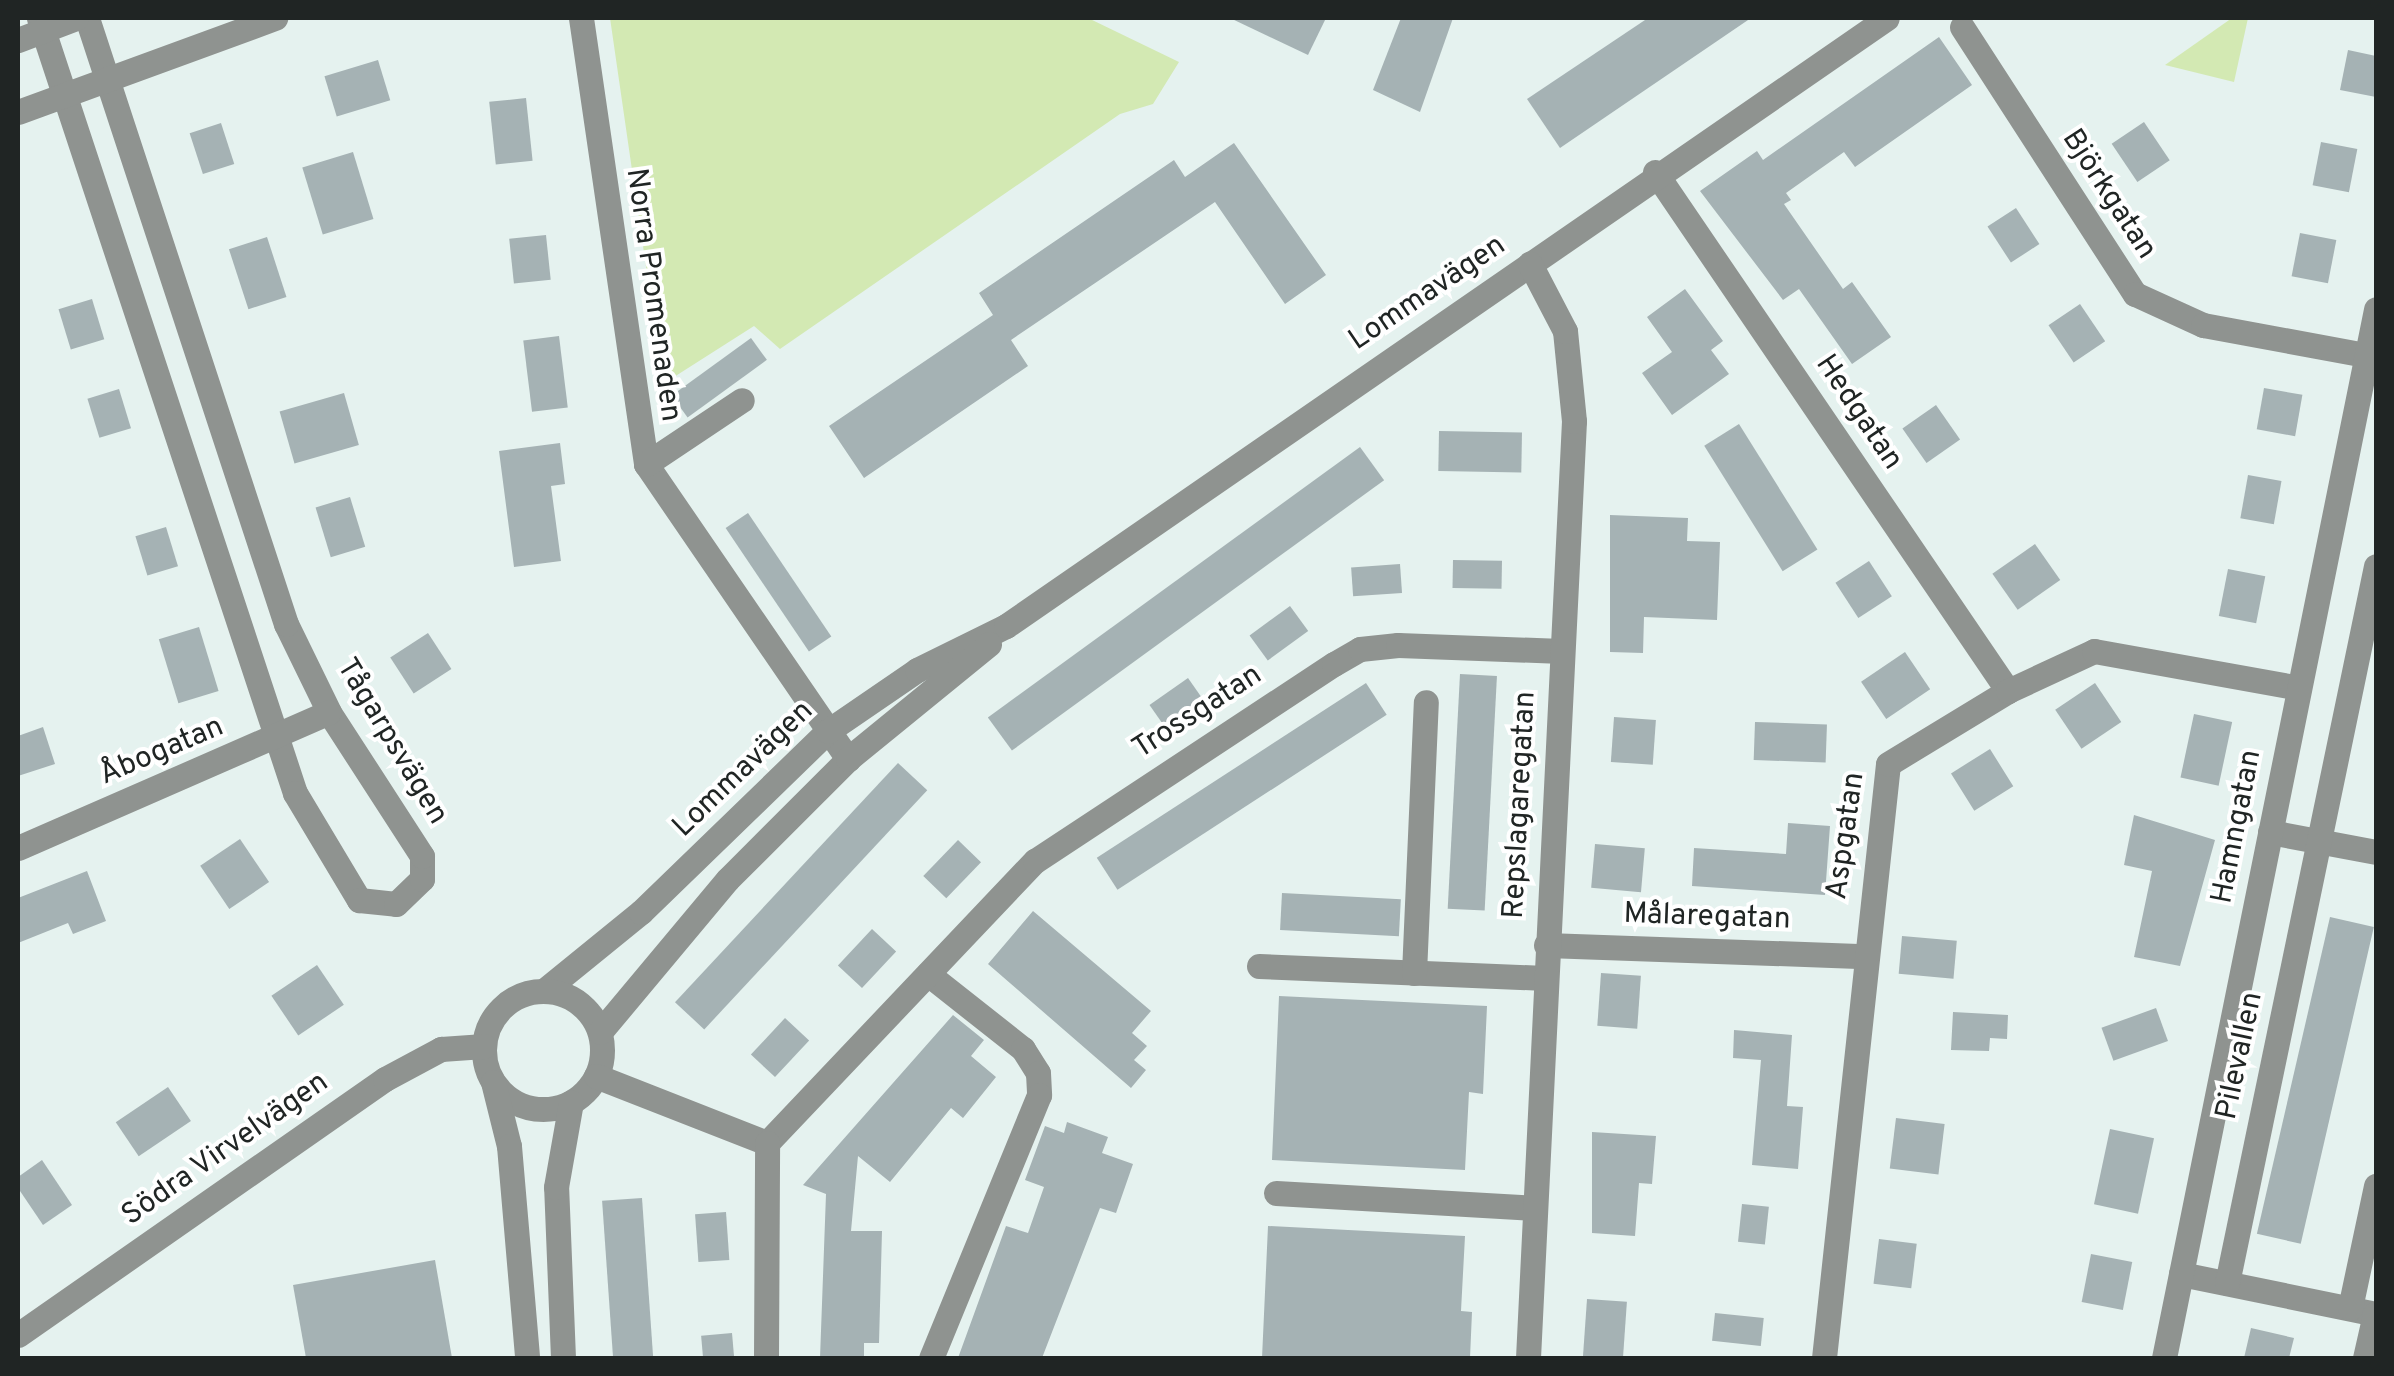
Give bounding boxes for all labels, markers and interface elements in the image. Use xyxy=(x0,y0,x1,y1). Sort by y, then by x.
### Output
street label: Björkgatan xyxy=(2053,123,2163,267)
street label: Norra Promenaden xyxy=(616,166,688,424)
street label: Lommavägen xyxy=(1343,228,1513,360)
street label: Hedgatan xyxy=(1806,349,1910,477)
street label: Tågarpsvägen xyxy=(327,652,455,832)
street label: Trossgatan xyxy=(1127,658,1269,768)
street label: Repslagaregatan xyxy=(1497,690,1545,920)
street label: Lommavägen xyxy=(666,694,822,846)
street label: Åbogatan xyxy=(94,710,230,794)
street label: Hamngatan xyxy=(2205,747,2271,907)
street label: Aspgatan xyxy=(1820,770,1874,902)
street label: Målaregatan xyxy=(1623,897,1791,939)
street label: Pilevallen xyxy=(2210,989,2272,1123)
street label: Södra Virvelvägen xyxy=(115,1065,337,1235)

